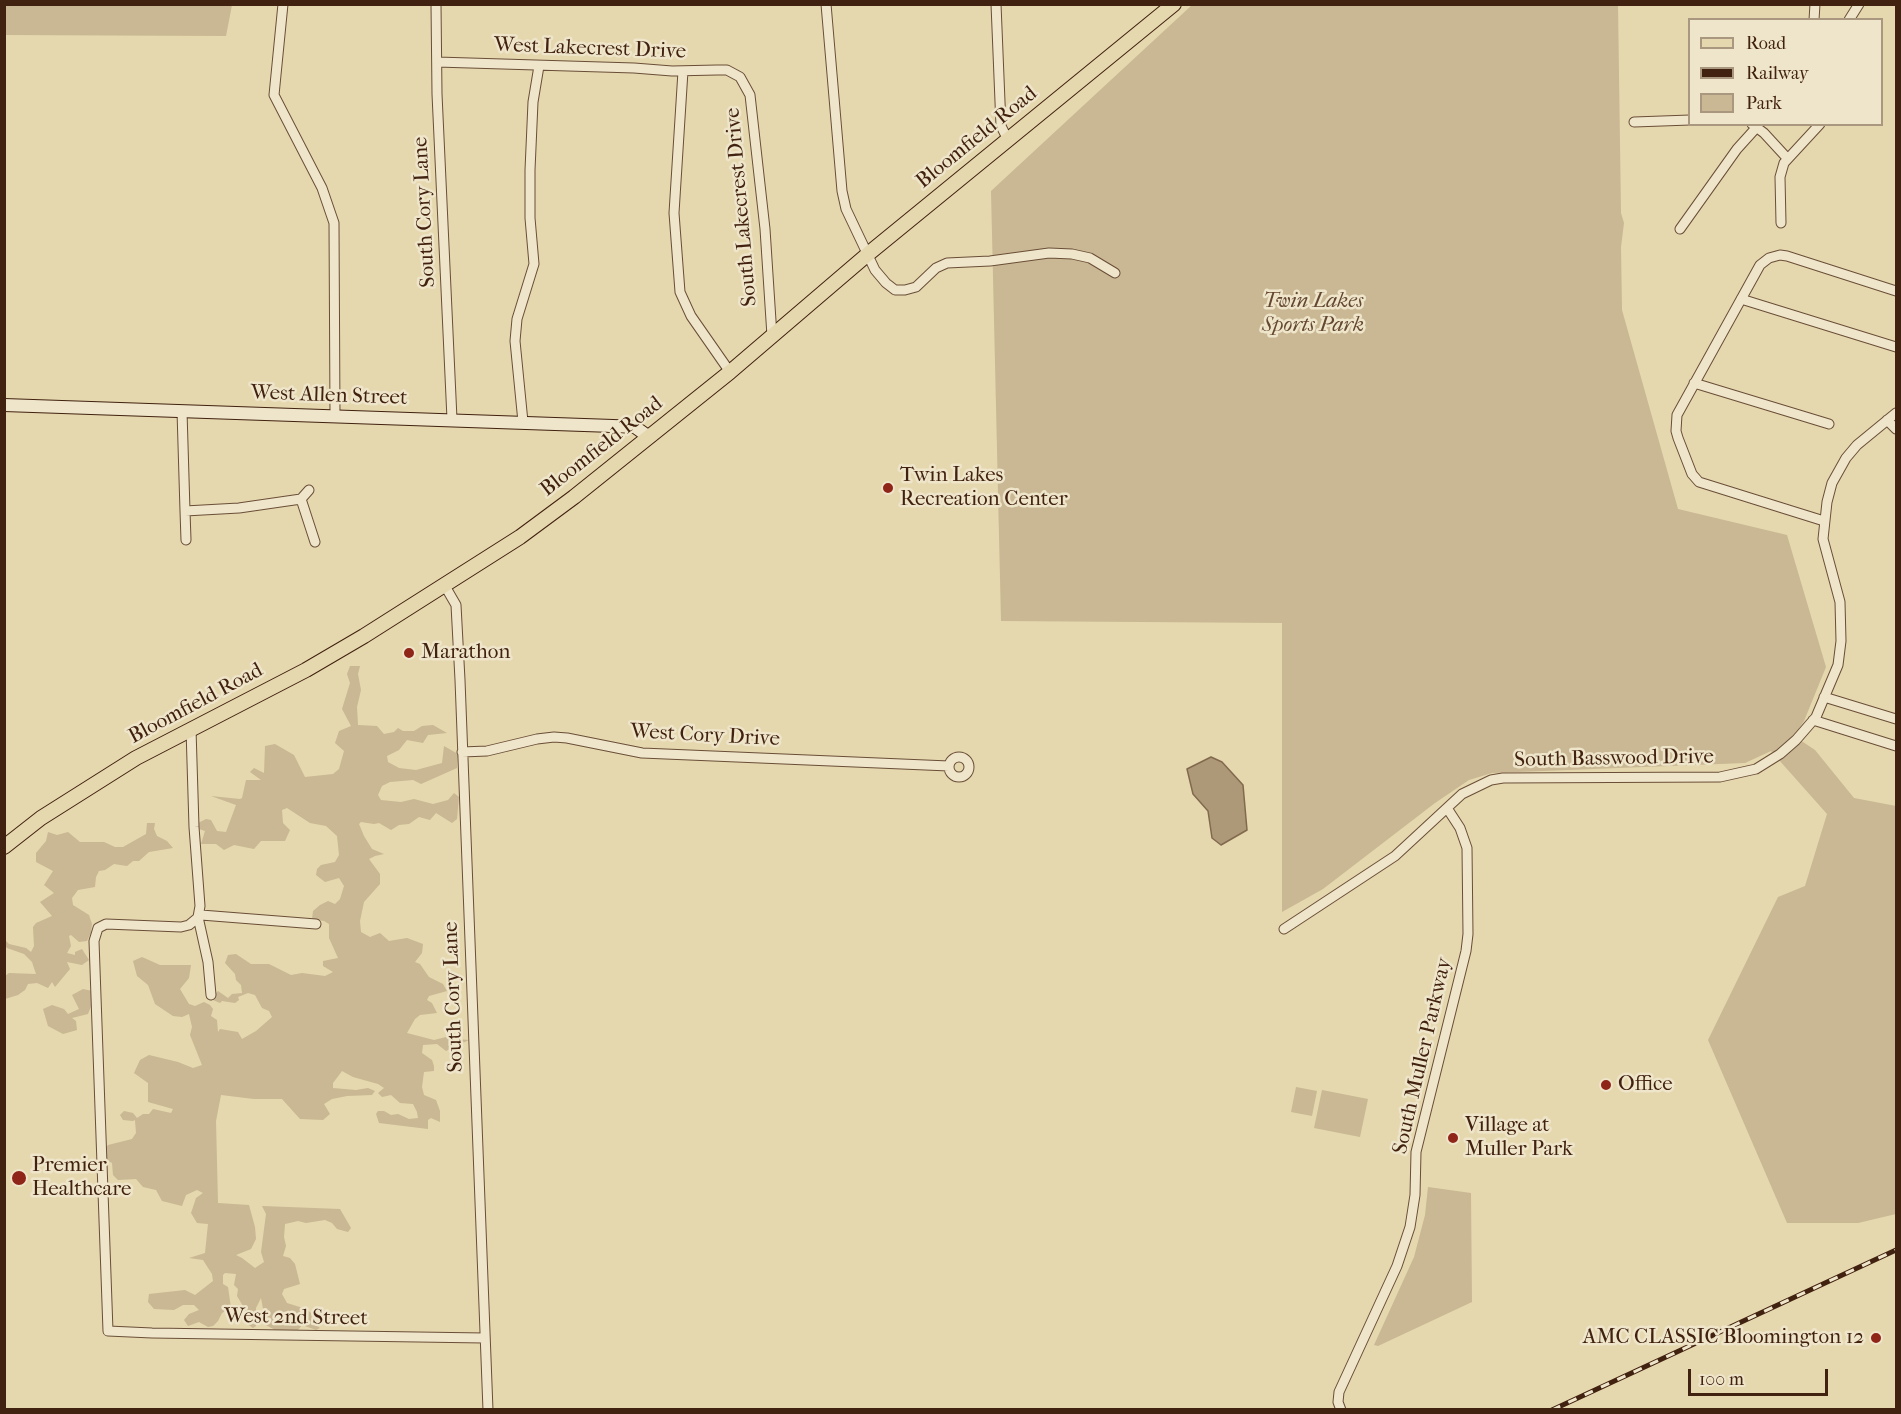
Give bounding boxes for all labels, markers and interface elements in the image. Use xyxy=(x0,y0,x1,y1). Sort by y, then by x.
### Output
legend xyxy=(1688,18,1883,126)
street label: West Lakecrest Drive xyxy=(494,33,686,65)
text: Road xyxy=(1746,33,1786,54)
text: Railway xyxy=(1746,63,1809,84)
street label: Bloomfield Road xyxy=(911,82,1043,194)
text: Park xyxy=(1746,93,1782,114)
street label: South Lakecrest Drive xyxy=(721,106,763,308)
street label: South Cory Lane xyxy=(408,136,442,288)
park label: Twin Lakes Sports Park xyxy=(1262,289,1364,339)
street label: West Allen Street xyxy=(250,381,408,411)
street label: Bloomfield Road xyxy=(536,391,668,503)
place label: Twin Lakes Recreation Center xyxy=(900,463,1068,513)
marker: Twin Lakes Recreation Center xyxy=(881,481,895,495)
place label: Marathon xyxy=(421,640,510,666)
marker: Marathon xyxy=(402,646,416,660)
street label: Bloomfield Road xyxy=(125,658,267,750)
street label: West Cory Drive xyxy=(629,719,781,753)
street label: South Basswood Drive xyxy=(1514,745,1714,773)
street label: South Cory Lane xyxy=(439,921,469,1073)
street label: South Muller Parkway xyxy=(1388,955,1458,1157)
place label: Office xyxy=(1618,1072,1673,1098)
marker: Office xyxy=(1599,1078,1613,1092)
place label: Village at Muller Park xyxy=(1465,1113,1573,1163)
marker: Village at Muller Park xyxy=(1446,1131,1460,1145)
place label: Premier Healthcare xyxy=(32,1153,132,1203)
marker: Premier Healthcare xyxy=(10,1169,28,1187)
street label: West 2nd Street xyxy=(224,1304,368,1332)
place label: AMC CLASSIC Bloomington 12 xyxy=(1583,1325,1864,1351)
marker: AMC CLASSIC Bloomington 12 xyxy=(1869,1331,1883,1345)
scale bar xyxy=(1691,1357,1830,1395)
text: 100 m xyxy=(1699,1369,1744,1390)

